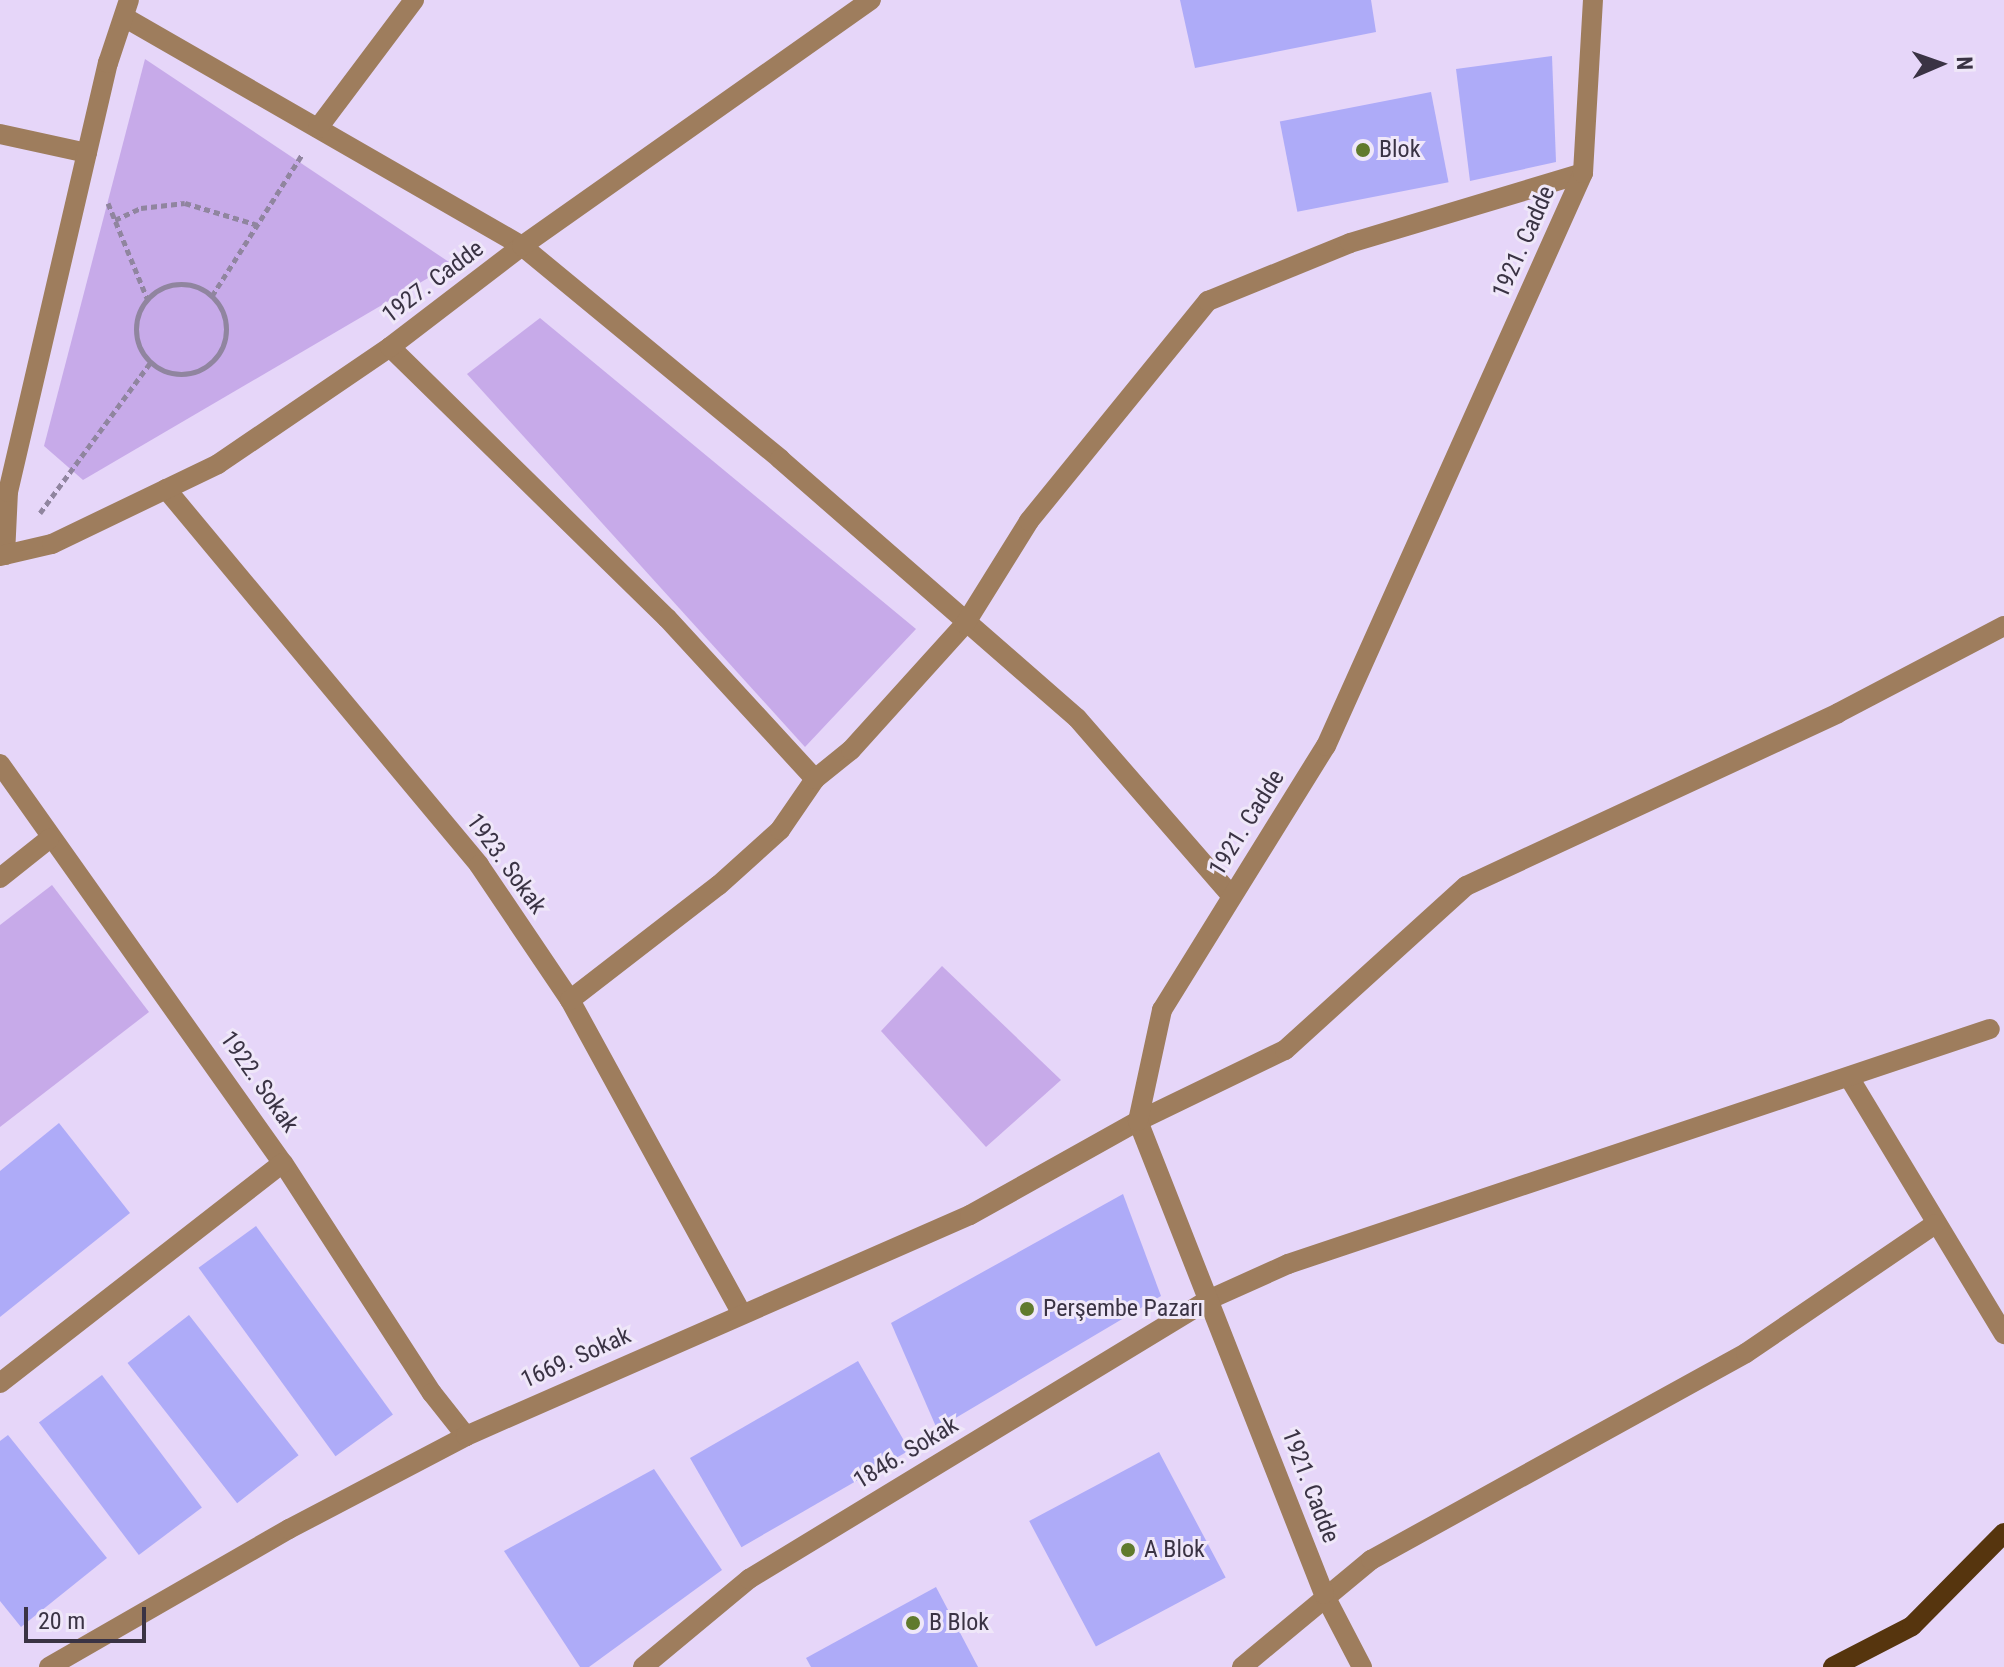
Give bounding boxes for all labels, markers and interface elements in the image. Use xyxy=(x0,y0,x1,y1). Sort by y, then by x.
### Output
north arrow xyxy=(1900,24,1980,104)
text: N xyxy=(1952,56,1977,70)
place label: Blok xyxy=(1379,136,1420,164)
marker: Blok xyxy=(1354,141,1372,159)
street label: 1921. Cadde xyxy=(1487,182,1561,302)
street label: 1927. Cadde xyxy=(377,235,489,329)
street label: 1921. Cadde xyxy=(1203,765,1291,881)
street label: 1923. Sokak xyxy=(460,808,552,920)
street label: 1922. Sokak xyxy=(214,1026,304,1138)
place label: Perşembe Pazarı xyxy=(1043,1295,1203,1323)
marker: Perşembe Pazarı xyxy=(1018,1300,1036,1318)
street label: 1669. Sokak xyxy=(517,1321,635,1395)
street label: 1846. Sokak xyxy=(849,1411,963,1495)
street label: 1921. Cadde xyxy=(1275,1425,1345,1547)
place label: A Blok xyxy=(1144,1536,1205,1564)
marker: A Blok xyxy=(1119,1541,1137,1559)
scale bar xyxy=(28,1591,150,1641)
text: 20 m xyxy=(38,1607,85,1635)
place label: B Blok xyxy=(929,1609,989,1637)
marker: B Blok xyxy=(904,1614,922,1632)

